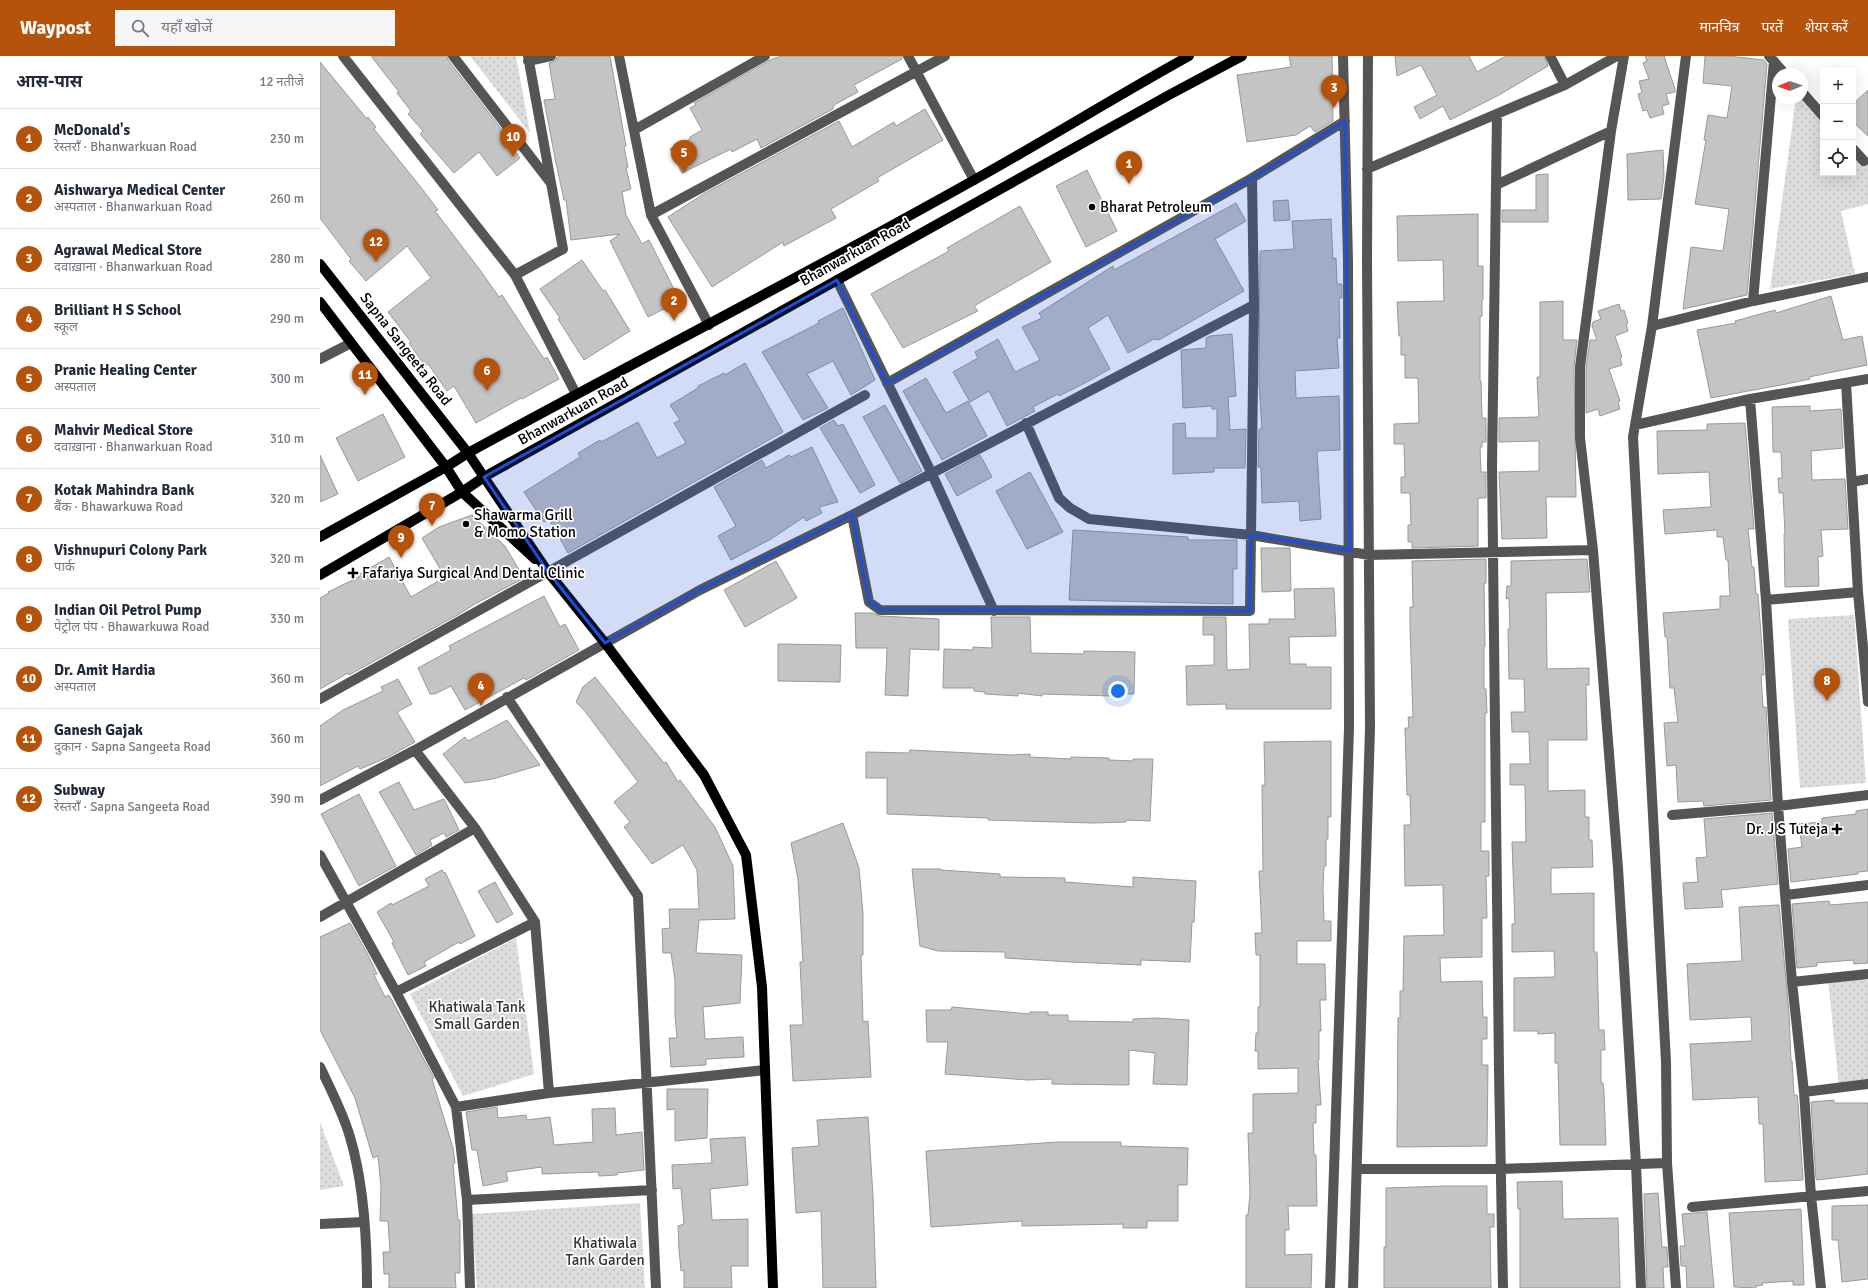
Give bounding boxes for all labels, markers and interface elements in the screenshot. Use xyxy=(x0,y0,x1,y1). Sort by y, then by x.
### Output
search box xyxy=(115,10,395,46)
text: Waypost xyxy=(20,16,91,40)
icon: search xyxy=(129,17,151,39)
text: यहाँ खोजें xyxy=(161,18,212,36)
text: मानचित्र xyxy=(1699,19,1739,36)
text: परतें xyxy=(1761,19,1783,36)
text: शेयर करें xyxy=(1805,19,1848,36)
north arrow xyxy=(1772,68,1808,104)
map controls xyxy=(1820,68,1856,176)
button: + xyxy=(1820,68,1856,104)
text: आस-पास xyxy=(16,71,82,92)
text: 12 नतीजे xyxy=(259,74,304,90)
pin: 3 xyxy=(1321,75,1347,108)
button: − xyxy=(1820,104,1856,140)
text: McDonald's xyxy=(54,121,130,139)
pin: 10 xyxy=(500,124,526,157)
text: 1 xyxy=(25,131,33,147)
text: 230 m xyxy=(270,131,304,147)
text: रेस्तराँ · Bhanwarkuan Road xyxy=(54,139,197,155)
pin: 5 xyxy=(671,140,697,173)
button: locate xyxy=(1820,140,1856,176)
pin: 1 xyxy=(1116,151,1142,184)
text: Aishwarya Medical Center xyxy=(54,181,225,199)
text: 2 xyxy=(25,191,33,207)
text: 260 m xyxy=(270,191,304,207)
place label: Bharat Petroleum xyxy=(1100,198,1212,216)
text: अस्पताल · Bhanwarkuan Road xyxy=(54,199,213,215)
marker: Bharat Petroleum xyxy=(1087,202,1097,212)
street label: Bhanwarkuan Road xyxy=(797,214,913,290)
pin: 12 xyxy=(363,229,389,262)
text: Agrawal Medical Store xyxy=(54,241,202,259)
text: 3 xyxy=(25,251,33,267)
text: 280 m xyxy=(270,251,304,267)
text: दवाख़ाना · Bhanwarkuan Road xyxy=(54,259,213,275)
pin: 2 xyxy=(661,288,687,321)
street label: Sapna Sangeeta Road xyxy=(356,289,456,409)
text: Brilliant H S School xyxy=(54,301,181,319)
text: 4 xyxy=(25,311,33,327)
text: 290 m xyxy=(270,311,304,327)
text: स्कूल xyxy=(54,319,78,335)
pin: 6 xyxy=(474,358,500,391)
text: Pranic Healing Center xyxy=(54,361,197,379)
pin: 11 xyxy=(352,362,378,395)
text: 5 xyxy=(25,371,33,387)
text: 300 m xyxy=(270,371,304,387)
street label: Bhanwarkuan Road xyxy=(515,373,631,449)
text: अस्पताल xyxy=(54,379,96,395)
text: Mahvir Medical Store xyxy=(54,421,193,439)
text: 6 xyxy=(25,431,33,447)
text: 310 m xyxy=(270,431,304,447)
text: दवाख़ाना · Bhanwarkuan Road xyxy=(54,439,213,455)
text: Kotak Mahindra Bank xyxy=(54,481,194,499)
text: 7 xyxy=(25,491,33,507)
text: 320 m xyxy=(270,491,304,507)
pin: 7 xyxy=(419,493,445,526)
text: बैंक · Bhawarkuwa Road xyxy=(54,499,183,515)
place label: Shawarma Grill & Momo Station xyxy=(474,506,576,541)
marker: Shawarma Grill & Momo Station xyxy=(461,519,471,529)
pin: 9 xyxy=(388,525,414,558)
text: Vishnupuri Colony Park xyxy=(54,541,207,559)
text: 8 xyxy=(25,551,33,567)
text: 320 m xyxy=(270,551,304,567)
text: पार्क xyxy=(54,559,75,575)
place label: Fafariya Surgical And Dental Clinic xyxy=(362,564,585,582)
marker: Fafariya Surgical And Dental Clinic xyxy=(347,567,359,579)
text: Indian Oil Petrol Pump xyxy=(54,601,202,619)
text: 9 xyxy=(25,611,33,627)
text: 330 m xyxy=(270,611,304,627)
text: पेट्रोल पंप · Bhawarkuwa Road xyxy=(54,619,209,635)
text: Dr. Amit Hardia xyxy=(54,661,156,679)
pin: 8 xyxy=(1814,668,1840,701)
text: 10 xyxy=(22,671,36,687)
text: 360 m xyxy=(270,671,304,687)
pin: 4 xyxy=(468,673,494,706)
text: अस्पताल xyxy=(54,679,96,695)
your location xyxy=(1108,681,1128,701)
text: Ganesh Gajak xyxy=(54,721,143,739)
text: 11 xyxy=(22,731,36,747)
text: 360 m xyxy=(270,731,304,747)
text: दुकान · Sapna Sangeeta Road xyxy=(54,739,211,755)
text: Subway xyxy=(54,781,105,799)
text: 12 xyxy=(22,791,36,807)
text: 390 m xyxy=(270,791,304,807)
text: रेस्तराँ · Sapna Sangeeta Road xyxy=(54,799,210,815)
place label: Dr. J S Tuteja xyxy=(1746,820,1828,838)
marker: Dr. J S Tuteja xyxy=(1831,823,1843,835)
park label: Khatiwala Tank Small Garden xyxy=(428,998,526,1033)
park label: Khatiwala Tank Garden xyxy=(565,1234,645,1269)

